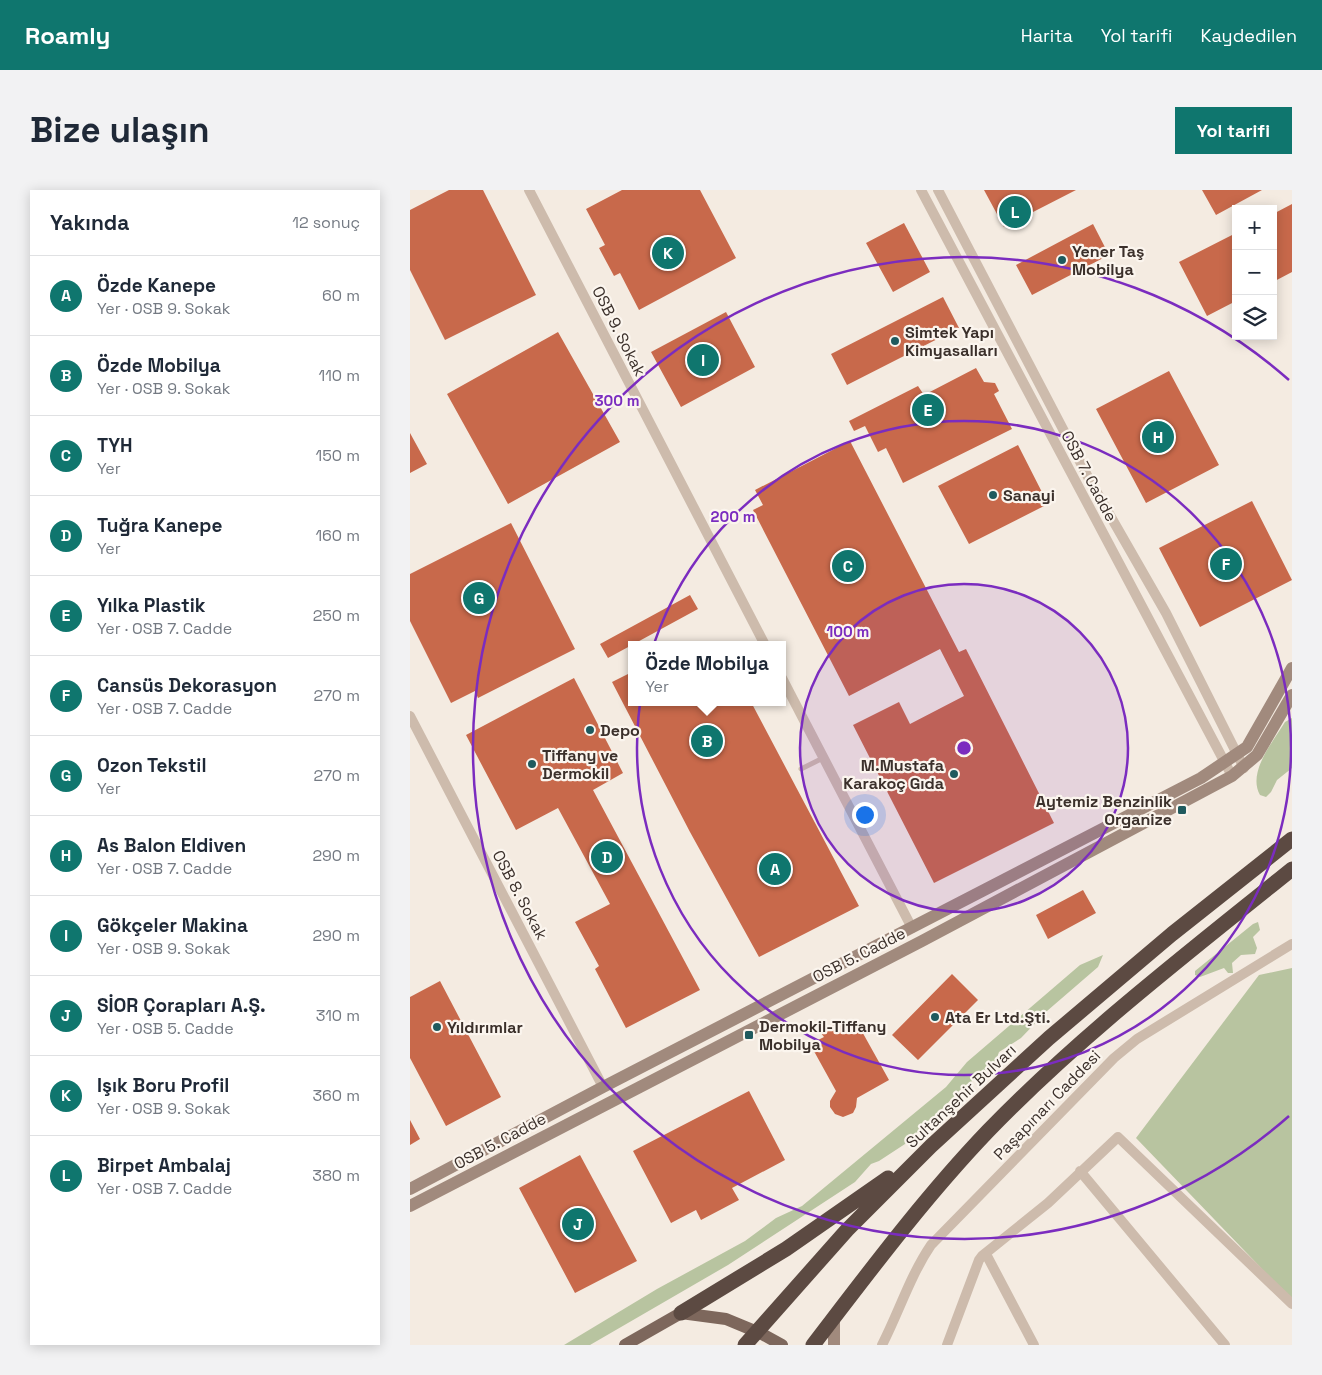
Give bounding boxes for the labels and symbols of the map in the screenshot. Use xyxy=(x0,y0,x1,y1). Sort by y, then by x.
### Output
pin: L xyxy=(999,193,1031,231)
pin: K xyxy=(652,234,684,272)
place label: Yener Taş Mobilya xyxy=(1072,241,1144,280)
marker: Yener Taş Mobilya xyxy=(1056,254,1068,266)
street label: OSB 9. Sokak xyxy=(587,282,651,380)
place label: Simtek Yapı Kimyasalları xyxy=(905,322,998,361)
marker: Simtek Yapı Kimyasalları xyxy=(889,335,901,347)
pin: I xyxy=(687,341,719,379)
text: 300 m xyxy=(594,391,640,410)
pin: E xyxy=(912,391,944,429)
pin: H xyxy=(1142,418,1174,456)
street label: OSB 7. Cadde xyxy=(1056,427,1122,525)
place label: Sanayi xyxy=(1003,485,1055,506)
marker: Sanayi xyxy=(987,489,999,501)
text: 200 m xyxy=(711,507,755,526)
pin: F xyxy=(1210,545,1242,583)
pin: C xyxy=(832,547,864,585)
pin: G xyxy=(463,579,495,617)
text: 100 m xyxy=(827,622,869,641)
place label: Depo xyxy=(600,720,640,741)
pin: B xyxy=(691,722,723,760)
marker: Depo xyxy=(584,724,596,736)
centre of rings xyxy=(955,739,973,757)
place label: Tiffany ve Dermokil xyxy=(542,745,618,784)
place label: M.Mustafa Karakoç Gıda xyxy=(843,755,944,794)
marker: Tiffany ve Dermokil xyxy=(526,758,538,770)
marker: M.Mustafa Karakoç Gıda xyxy=(948,768,960,780)
place label: Aytemiz Benzinlik Organize xyxy=(1036,791,1172,830)
your location xyxy=(852,802,878,828)
marker: Aytemiz Benzinlik Organize xyxy=(1176,804,1188,816)
pin: D xyxy=(591,838,623,876)
street label: OSB 8. Sokak xyxy=(488,847,553,944)
pin: A xyxy=(759,850,791,888)
street label: OSB 5. Cadde xyxy=(809,923,909,987)
place label: Ata Er Ltd.Şti. xyxy=(945,1007,1051,1028)
marker: Ata Er Ltd.Şti. xyxy=(929,1011,941,1023)
place label: Dermokil-Tiffany Mobilya xyxy=(759,1016,886,1055)
place label: Yıldırımlar xyxy=(447,1017,523,1038)
marker: Yıldırımlar xyxy=(431,1021,443,1033)
marker: Dermokil-Tiffany Mobilya xyxy=(743,1029,755,1041)
street label: Sultanşehir Bulvarı xyxy=(901,1039,1021,1153)
street label: Paşapınarı Caddesi xyxy=(989,1046,1105,1164)
street label: OSB 5. Cadde xyxy=(450,1108,550,1174)
pin: J xyxy=(562,1205,594,1243)

